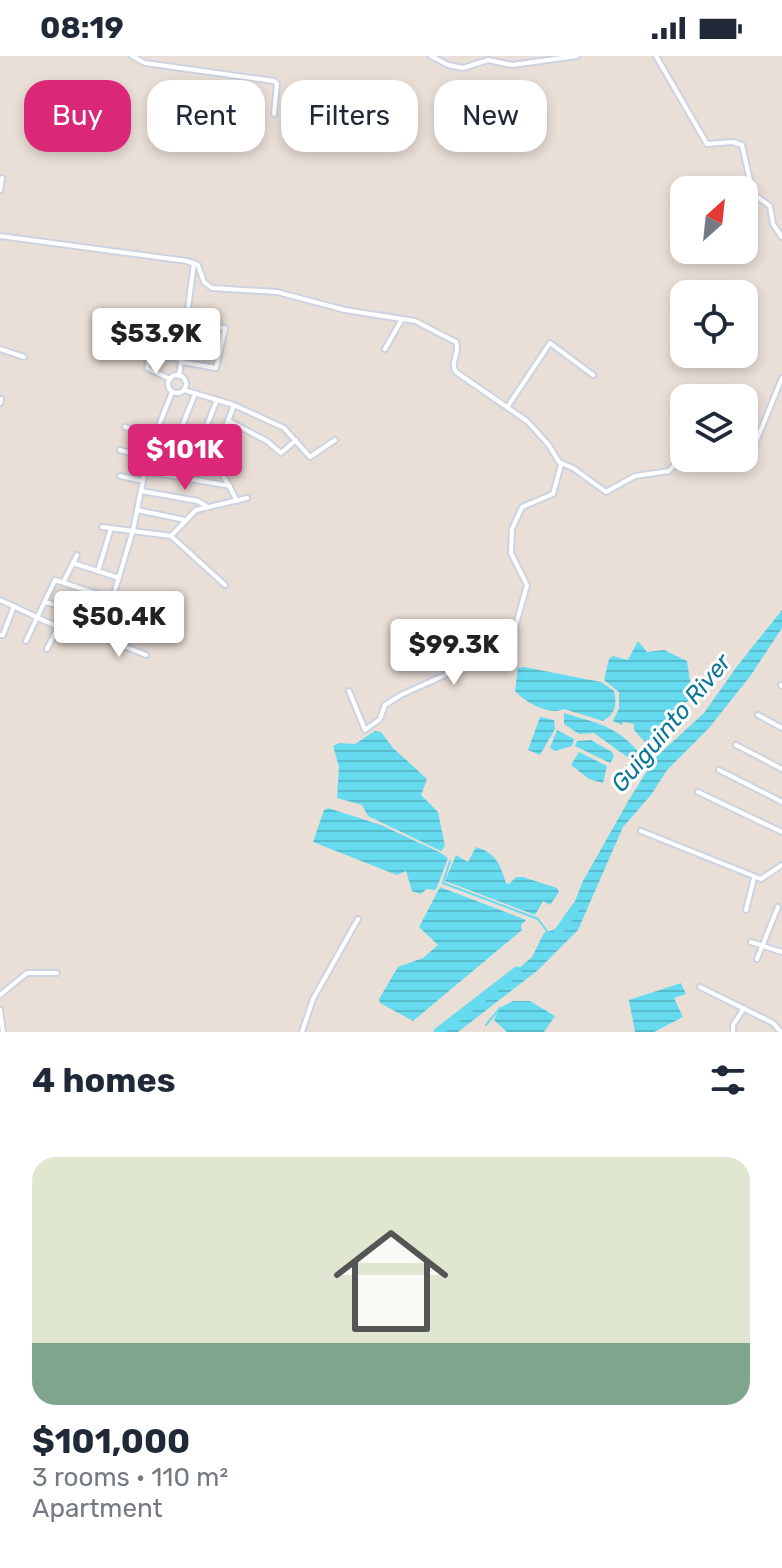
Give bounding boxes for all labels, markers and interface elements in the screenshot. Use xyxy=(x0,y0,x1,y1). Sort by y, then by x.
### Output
text: 08:19 xyxy=(40,10,124,46)
chip: Buy xyxy=(24,80,131,152)
chip: Rent xyxy=(147,80,265,152)
chip: Filters xyxy=(281,80,418,152)
chip: New xyxy=(434,80,547,152)
north arrow xyxy=(670,176,758,264)
map controls xyxy=(670,176,758,472)
button: locate xyxy=(670,280,758,368)
pin: $53.9K xyxy=(91,308,221,376)
text: $53.9K xyxy=(110,318,202,349)
button: layers xyxy=(670,384,758,472)
pin: $101K xyxy=(129,424,241,492)
text: $101K xyxy=(146,434,224,465)
pin: $50.4K xyxy=(54,591,184,659)
text: $50.4K xyxy=(72,601,166,632)
pin: $99.3K xyxy=(389,619,519,687)
text: $99.3K xyxy=(408,629,500,660)
water label: Guiguinto River xyxy=(605,648,737,798)
icon: filters xyxy=(706,1058,750,1102)
text: 4 homes xyxy=(32,1060,175,1101)
icon: home xyxy=(319,1209,463,1353)
text: $101,000 xyxy=(32,1421,190,1462)
text: 3 rooms · 110 m² xyxy=(32,1462,228,1493)
text: Apartment xyxy=(32,1493,163,1524)

